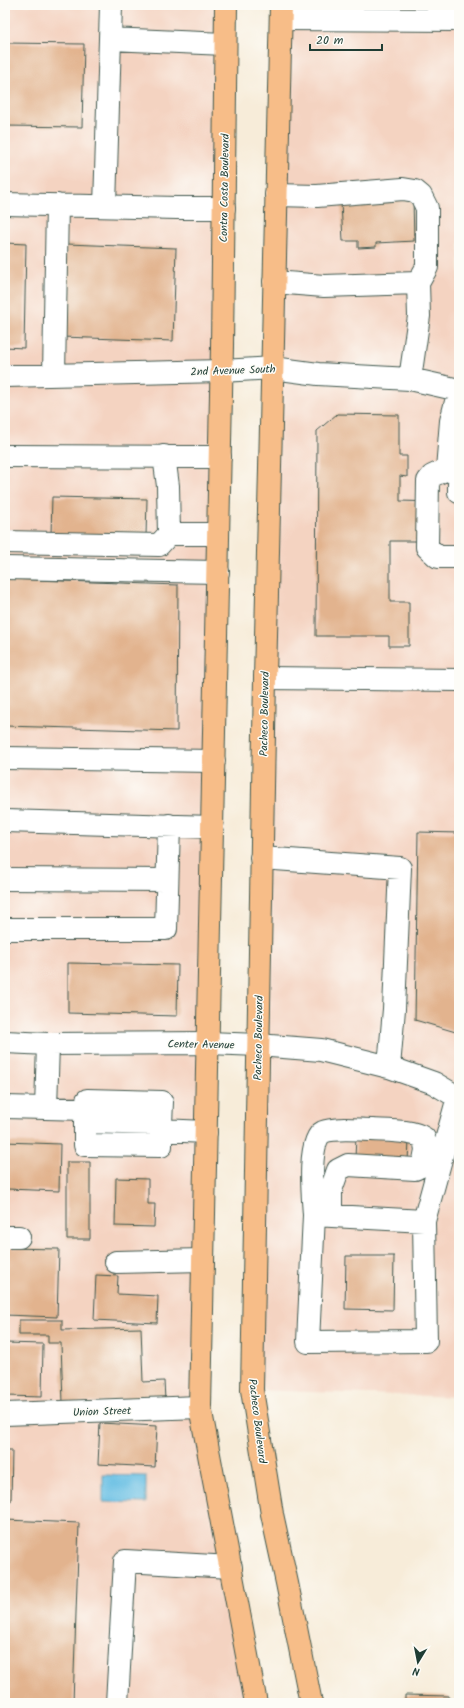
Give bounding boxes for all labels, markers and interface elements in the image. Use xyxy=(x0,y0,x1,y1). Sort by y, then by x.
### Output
scale bar xyxy=(310,26,382,52)
text: 20 m xyxy=(316,31,344,50)
street label: Contra Costa Boulevard xyxy=(215,133,235,243)
street label: 2nd Avenue South xyxy=(190,361,276,381)
street label: Pacheco Boulevard xyxy=(255,671,275,757)
street label: Pacheco Boulevard xyxy=(249,995,269,1081)
street label: Center Avenue xyxy=(167,1035,235,1055)
street label: Pacheco Boulevard xyxy=(243,1378,271,1465)
street label: Union Street xyxy=(73,1402,132,1422)
north arrow xyxy=(398,1642,438,1682)
text: N xyxy=(411,1661,421,1680)

